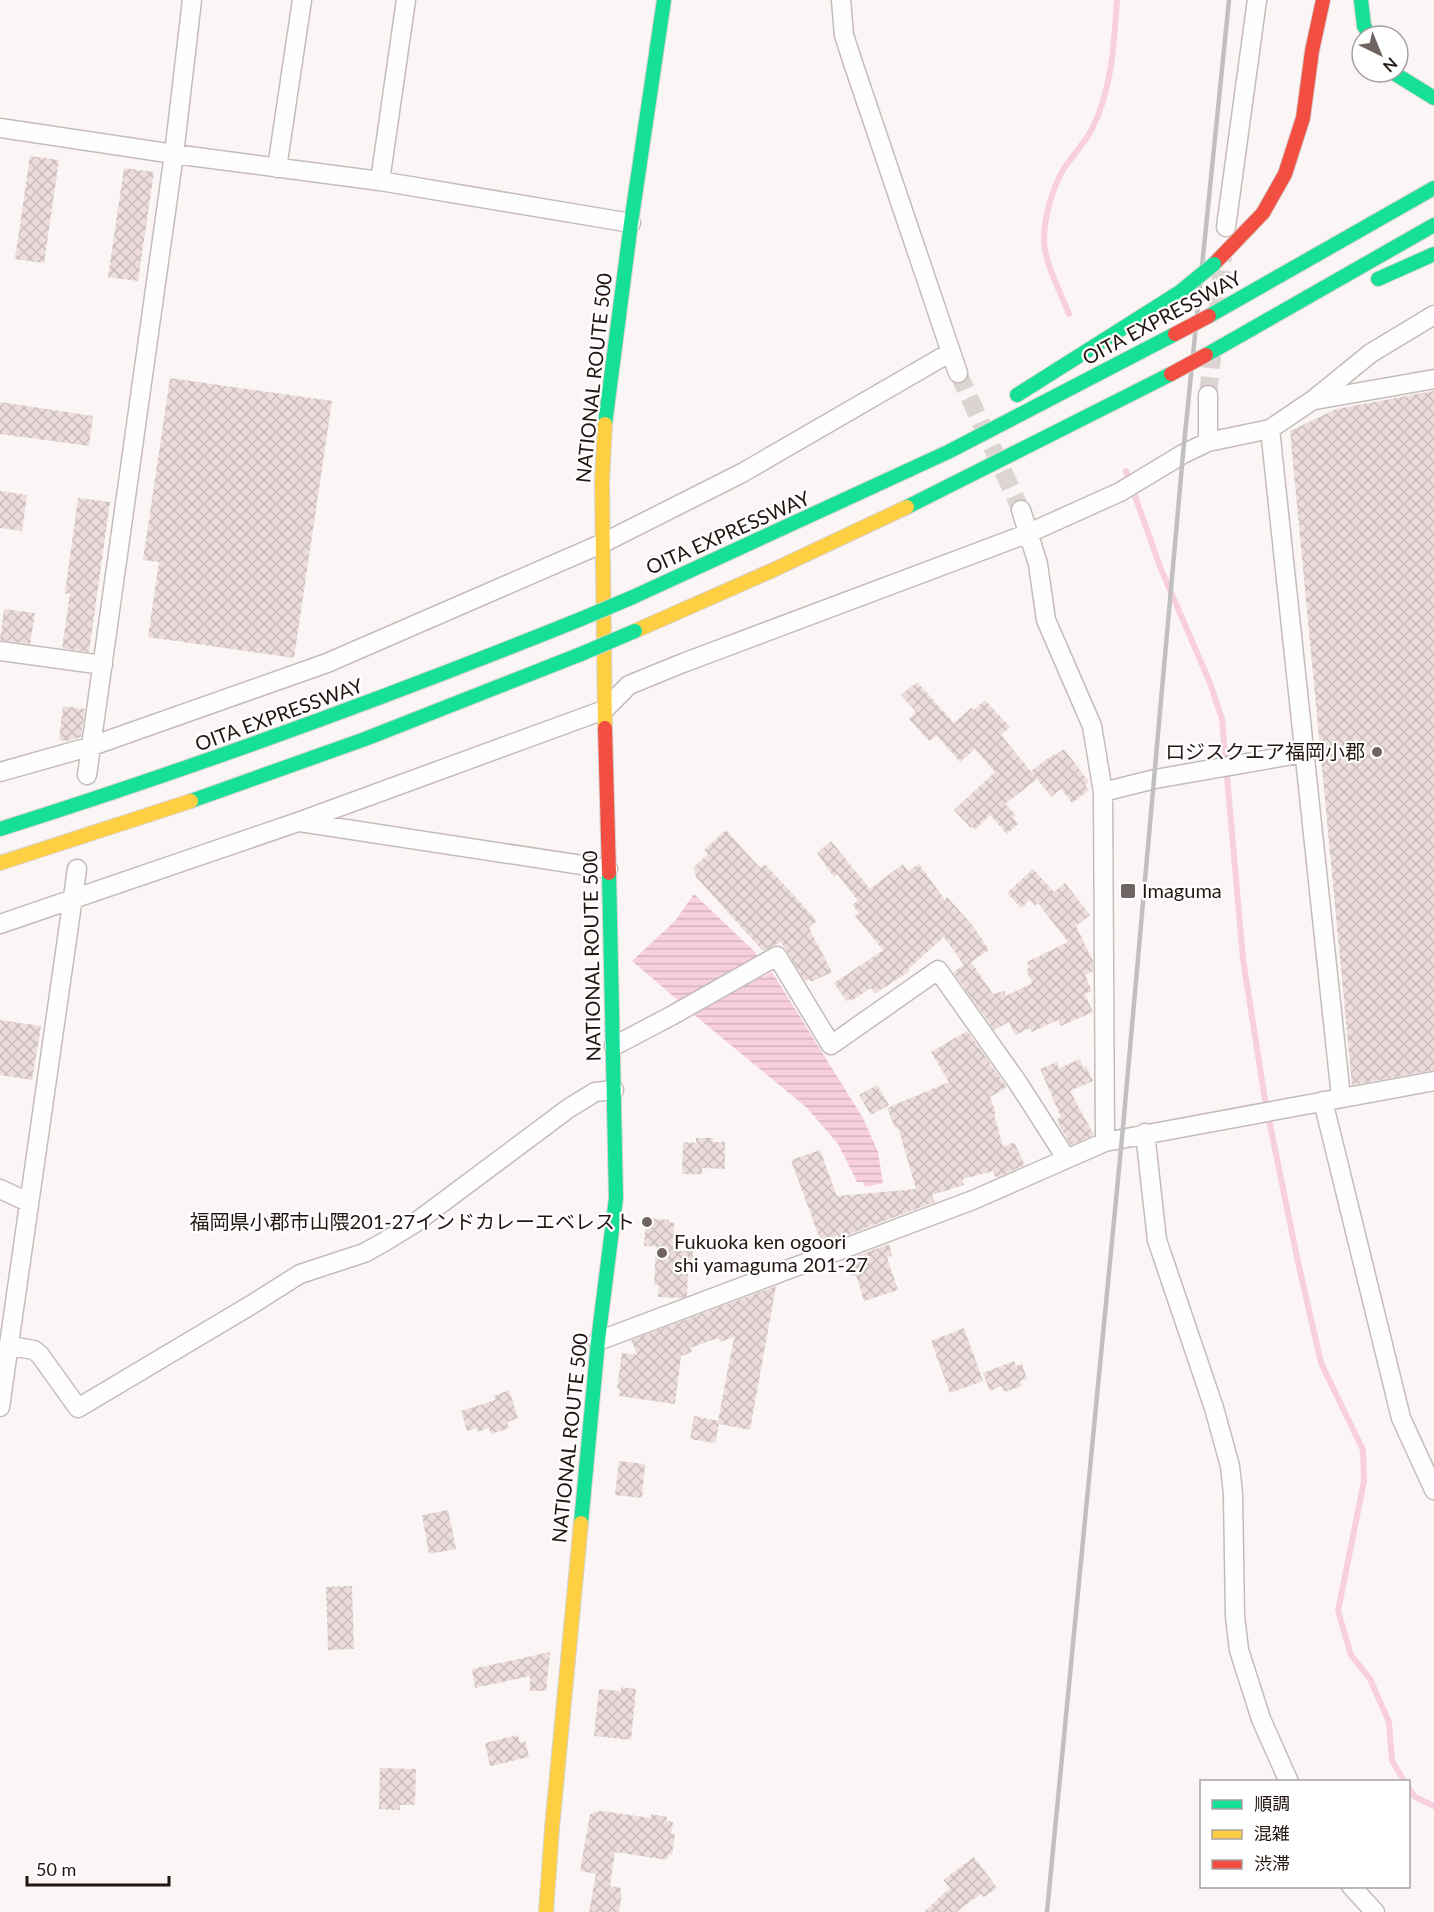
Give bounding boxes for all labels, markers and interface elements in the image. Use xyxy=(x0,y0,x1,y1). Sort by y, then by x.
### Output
north arrow xyxy=(1350,24,1410,84)
text: N xyxy=(1380,54,1402,76)
street label: OITA EXPRESSWAY xyxy=(1078,265,1246,369)
street label: NATIONAL ROUTE 500 xyxy=(570,272,616,484)
street label: OITA EXPRESSWAY xyxy=(642,485,814,579)
street label: OITA EXPRESSWAY xyxy=(192,672,366,756)
place label: ロジスクエア福岡小郡 xyxy=(1165,739,1365,763)
marker: ロジスクエア福岡小郡 xyxy=(1370,745,1384,759)
street label: NATIONAL ROUTE 500 xyxy=(577,850,605,1062)
place label: Imaguma xyxy=(1142,878,1222,902)
marker: Imaguma xyxy=(1119,882,1137,900)
place label: 福岡県小郡市山隈201-27インドカレーエベレスト xyxy=(190,1209,635,1233)
marker: 福岡県小郡市山隈201-27インドカレーエベレスト xyxy=(640,1215,654,1229)
place label: Fukuoka ken ogoori shi yamaguma 201-27 xyxy=(674,1229,868,1276)
marker: Fukuoka ken ogoori shi yamaguma 201-27 xyxy=(655,1246,669,1260)
street label: NATIONAL ROUTE 500 xyxy=(546,1332,592,1544)
legend xyxy=(1200,1780,1410,1888)
text: 順調 xyxy=(1254,1792,1290,1814)
text: 混雑 xyxy=(1254,1822,1290,1844)
scale bar xyxy=(27,1849,170,1887)
text: 渋滞 xyxy=(1254,1852,1290,1874)
text: 50 m xyxy=(36,1858,76,1880)

